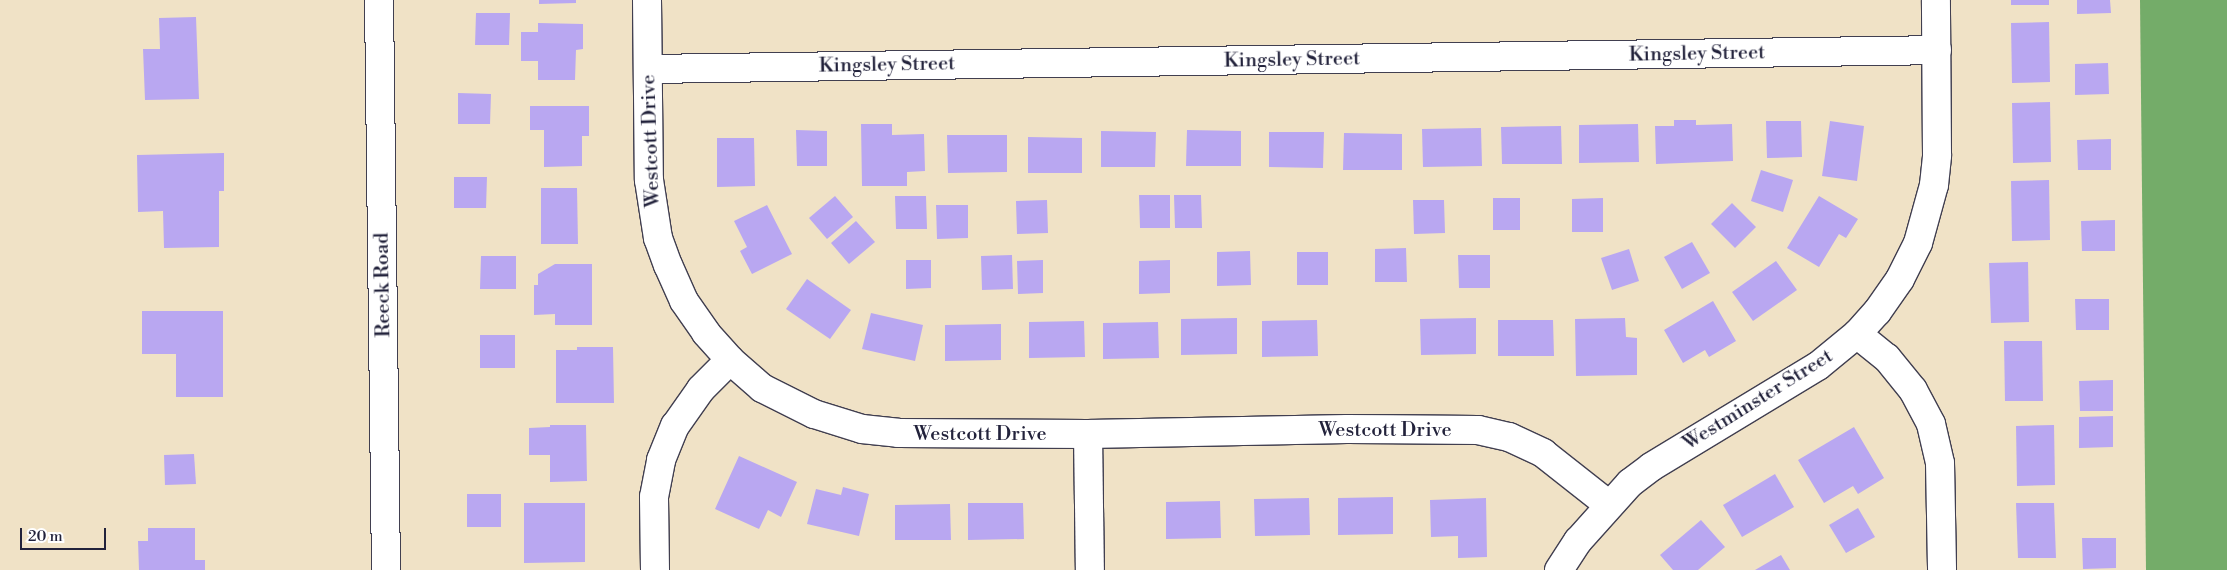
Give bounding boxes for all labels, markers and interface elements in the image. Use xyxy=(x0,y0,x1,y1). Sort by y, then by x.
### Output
street label: Kingsley Street xyxy=(1629,41,1765,67)
street label: Kingsley Street xyxy=(1224,47,1360,73)
street label: Kingsley Street xyxy=(819,52,955,78)
street label: Westcott Drive xyxy=(637,74,665,208)
street label: Reeck Road xyxy=(370,232,396,338)
street label: Westminster Street xyxy=(1679,344,1837,456)
street label: Westcott Drive xyxy=(1318,418,1452,442)
street label: Westcott Drive xyxy=(913,422,1047,446)
scale bar xyxy=(22,518,109,550)
text: 20 m xyxy=(28,527,63,546)

